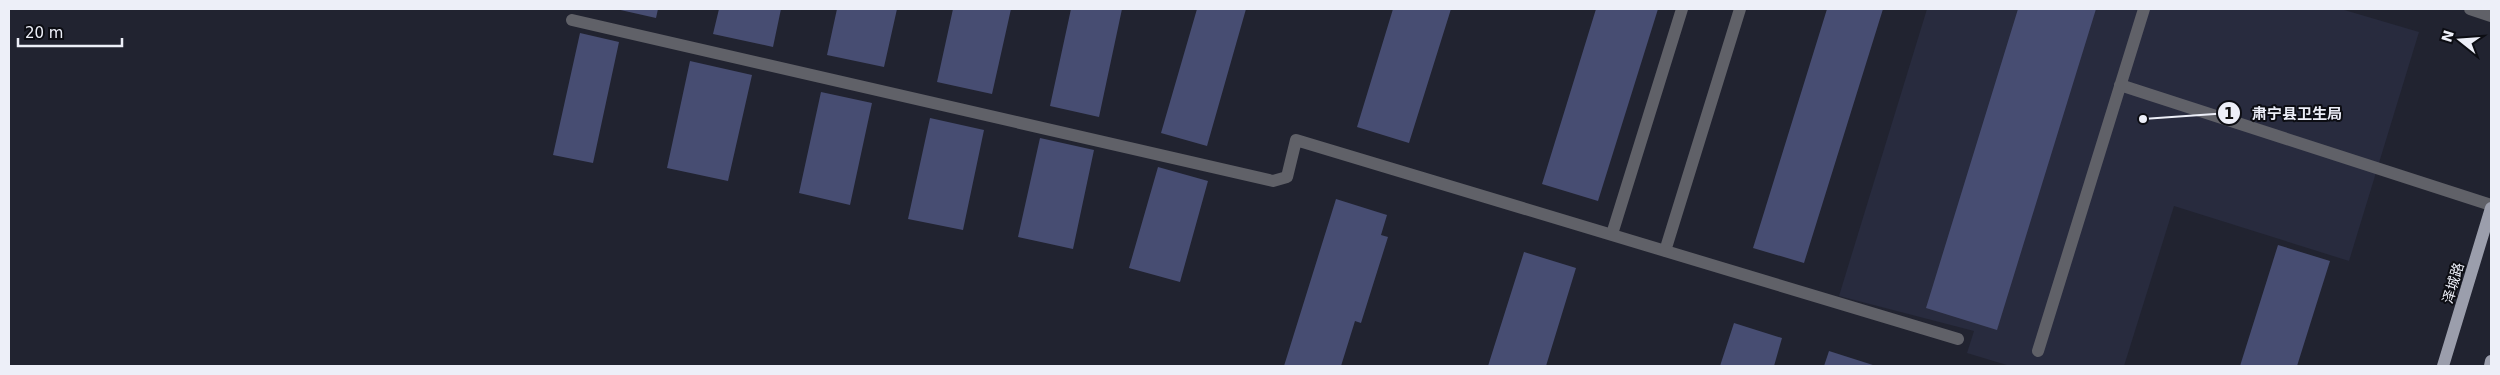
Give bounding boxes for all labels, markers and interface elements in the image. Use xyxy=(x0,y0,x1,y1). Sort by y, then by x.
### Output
scale bar xyxy=(18,15,121,47)
north arrow xyxy=(2435,15,2485,65)
text: 20 m xyxy=(25,24,63,42)
text: N xyxy=(2438,28,2457,44)
callout: 肃宁县卫生局 xyxy=(2217,98,2352,128)
text: 1 xyxy=(2224,105,2234,123)
text: 肃宁县卫生局 xyxy=(2252,105,2342,123)
street label: 泽城路 xyxy=(2439,261,2467,305)

